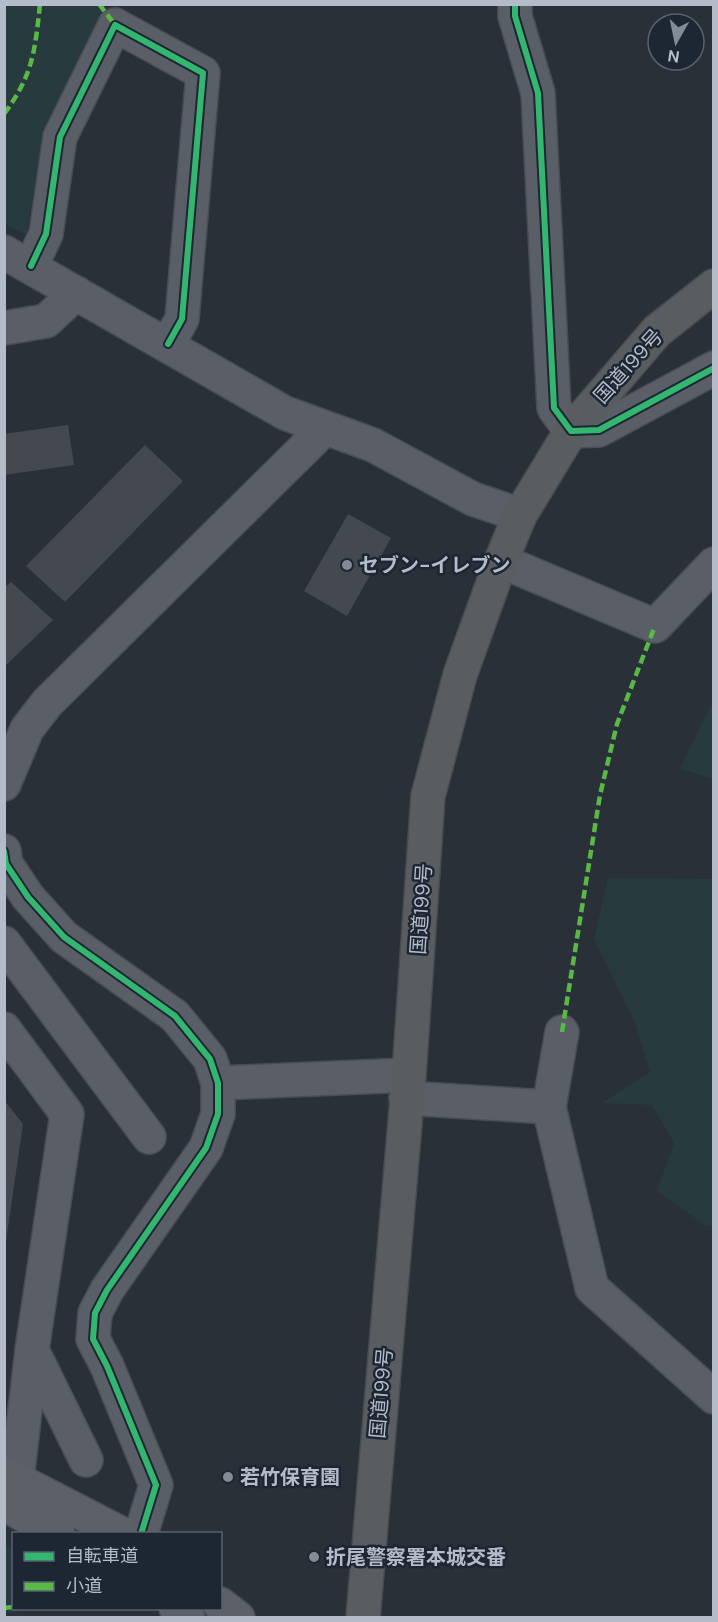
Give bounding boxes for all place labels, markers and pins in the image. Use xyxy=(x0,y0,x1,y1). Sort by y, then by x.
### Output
place label: セブン-イレブン xyxy=(359,552,511,578)
marker: セブン-イレブン xyxy=(340,558,354,572)
place label: 若竹保育園 xyxy=(240,1464,340,1490)
marker: 若竹保育園 xyxy=(221,1470,235,1484)
place label: 折尾警察署本城交番 xyxy=(326,1544,506,1570)
marker: 折尾警察署本城交番 xyxy=(307,1550,321,1564)

